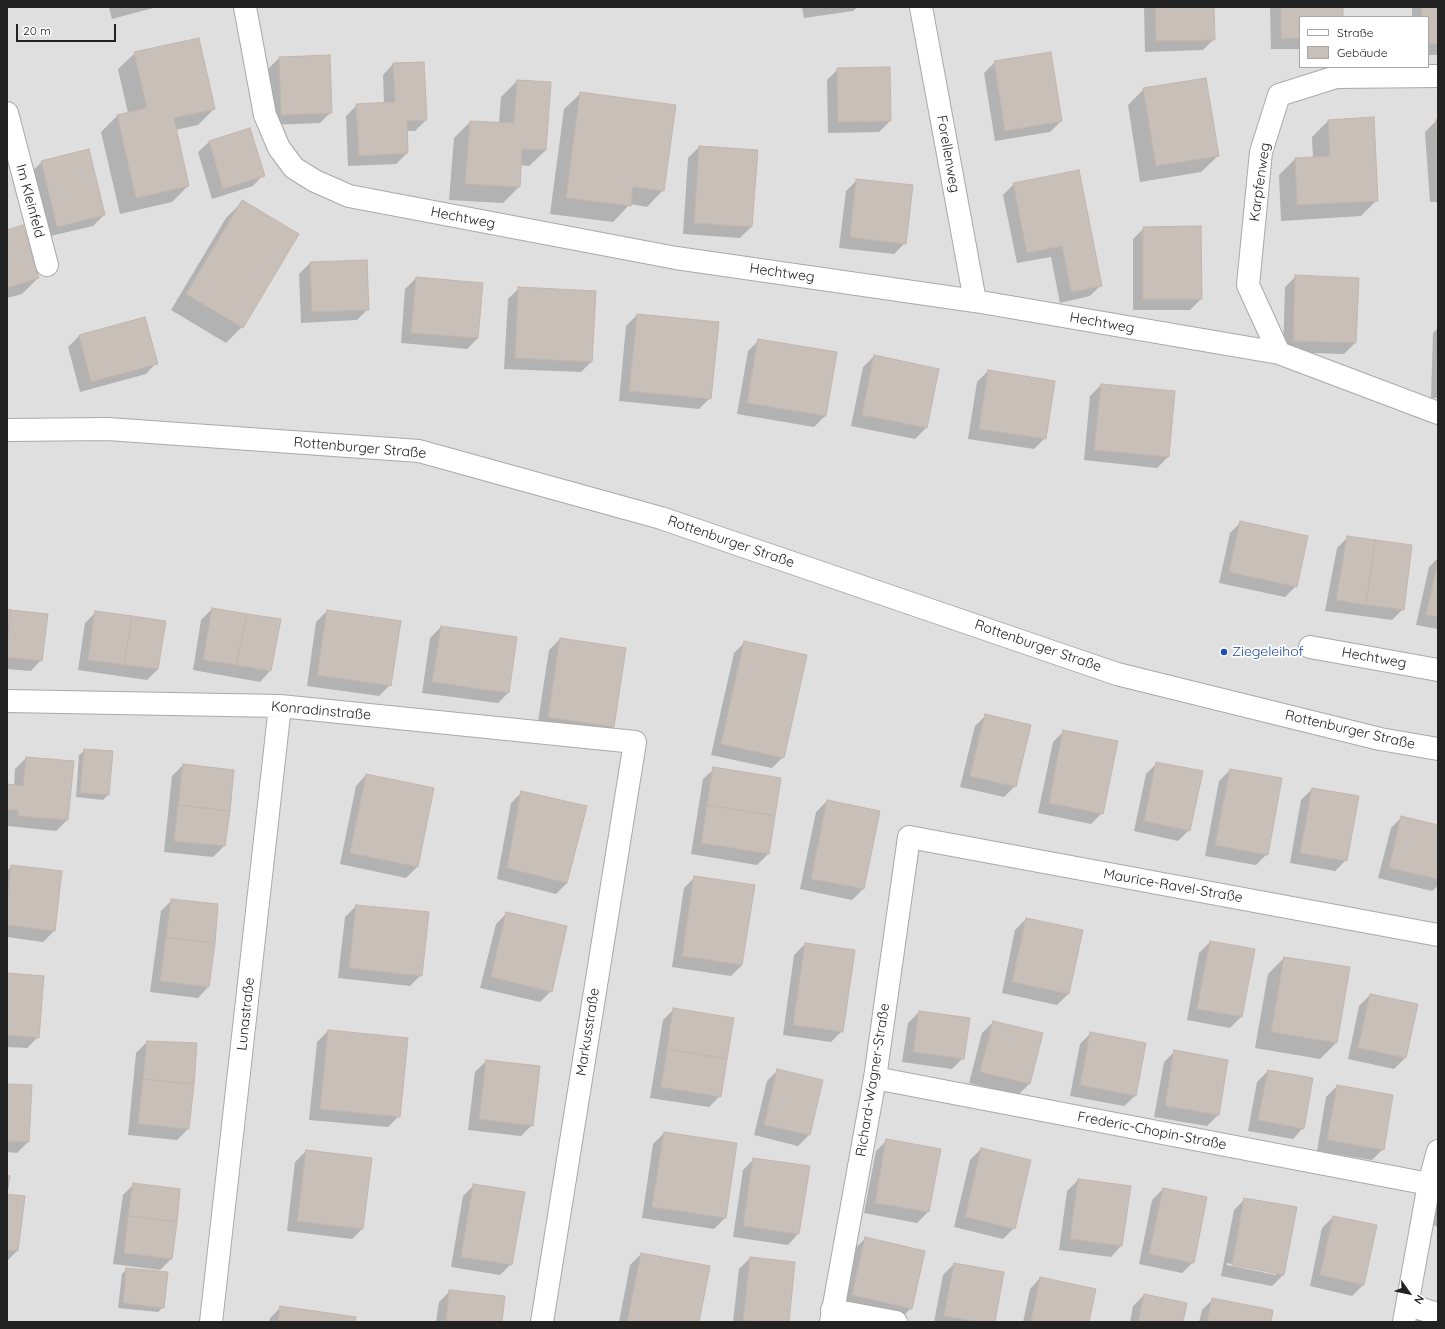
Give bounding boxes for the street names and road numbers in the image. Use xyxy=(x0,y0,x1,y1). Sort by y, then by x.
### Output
street label: Forellenweg xyxy=(933,114,963,194)
street label: Karpfenweg xyxy=(1246,142,1274,222)
street label: Im Kleinfeld xyxy=(12,162,48,240)
street label: Hechtweg xyxy=(429,203,497,233)
street label: Hechtweg xyxy=(748,260,816,286)
street label: Hechtweg xyxy=(1068,309,1136,337)
street label: Rottenburger Straße xyxy=(293,434,427,462)
street label: Rottenburger Straße xyxy=(665,512,797,572)
street label: Rottenburger Straße xyxy=(972,616,1104,676)
street label: Hechtweg xyxy=(1340,644,1408,672)
street label: Konradinstraße xyxy=(270,698,372,724)
street label: Rottenburger Straße xyxy=(1283,707,1417,753)
street label: Maurice-Ravel-Straße xyxy=(1102,865,1244,907)
street label: Lunastraße xyxy=(234,977,258,1051)
street label: Markusstraße xyxy=(573,987,603,1077)
street label: Richard-Wagner-Straße xyxy=(853,1002,893,1158)
street label: Frederic-Chopin-Straße xyxy=(1076,1108,1228,1154)

